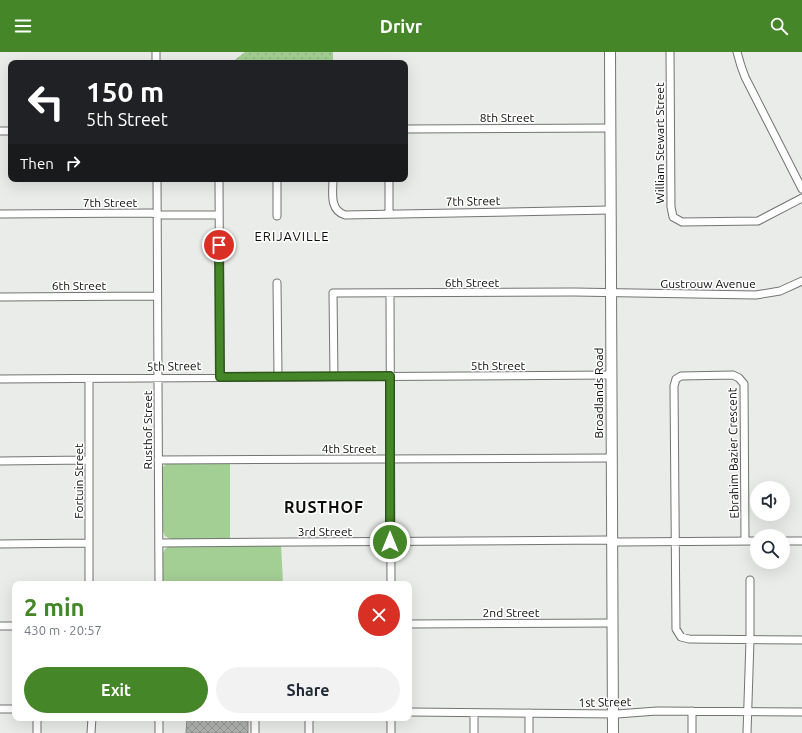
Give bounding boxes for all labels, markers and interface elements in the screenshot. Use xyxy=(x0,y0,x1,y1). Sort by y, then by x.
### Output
icon: menu xyxy=(12,15,34,37)
icon: search xyxy=(768,15,790,37)
text: Drivr xyxy=(380,16,422,36)
icon: left xyxy=(20,76,72,128)
text: 150 m xyxy=(86,76,164,107)
street label: William Stewart Street xyxy=(653,82,666,204)
text: 5th Street xyxy=(86,109,168,129)
street label: 8th Street xyxy=(480,111,535,124)
icon: right xyxy=(62,152,84,174)
text: Then xyxy=(20,155,54,172)
street label: 7th Street xyxy=(446,194,501,208)
street label: 7th Street xyxy=(83,196,138,209)
pin xyxy=(202,228,236,262)
district label: ERIJAVILLE xyxy=(255,229,330,243)
icon: arrive xyxy=(208,234,230,256)
street label: 6th Street xyxy=(445,276,500,289)
street label: Gustrouw Avenue xyxy=(660,277,756,290)
street label: 6th Street xyxy=(52,279,107,292)
street label: Broadlands Road xyxy=(592,347,605,439)
street label: 5th Street xyxy=(147,359,202,373)
street label: 5th Street xyxy=(471,359,526,372)
street label: Ebrahim Bazier Crescent xyxy=(725,387,741,519)
street label: Rusthof Street xyxy=(141,390,154,469)
street label: 4th Street xyxy=(322,442,377,455)
street label: Fortuin Street xyxy=(72,443,85,519)
map controls xyxy=(750,481,790,569)
button: sound xyxy=(750,481,790,521)
district label: RUSTHOF xyxy=(284,498,364,516)
position arrow xyxy=(369,521,411,563)
street label: 3rd Street xyxy=(298,525,353,538)
button: search xyxy=(750,529,790,569)
text: 2 min xyxy=(24,594,85,621)
button: close xyxy=(358,594,400,636)
street label: 2nd Street xyxy=(483,606,540,619)
text: 430 m · 20:57 xyxy=(24,623,102,637)
button: Exit xyxy=(24,667,208,713)
button: Share xyxy=(216,667,400,713)
street label: 1st Street xyxy=(578,695,632,709)

